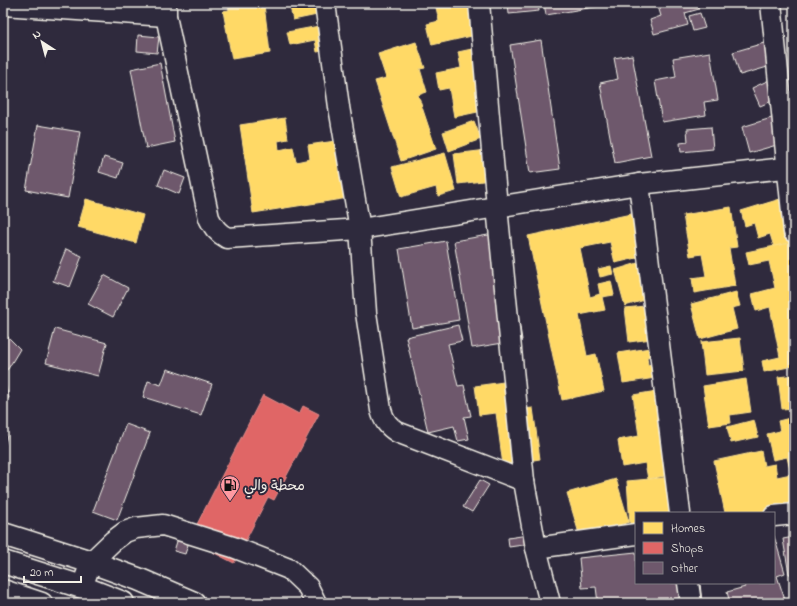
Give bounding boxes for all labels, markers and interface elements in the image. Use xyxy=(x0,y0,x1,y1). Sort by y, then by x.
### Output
north arrow xyxy=(22,22,62,62)
text: N xyxy=(29,26,44,43)
fuel station icon: محطة والي xyxy=(219,474,241,502)
place label: محطة والي xyxy=(244,476,305,498)
legend xyxy=(635,512,775,584)
text: Homes xyxy=(671,520,705,538)
text: Shops xyxy=(671,540,703,558)
scale bar xyxy=(24,558,81,584)
text: Other xyxy=(671,560,698,578)
text: 20 m xyxy=(30,564,53,582)

